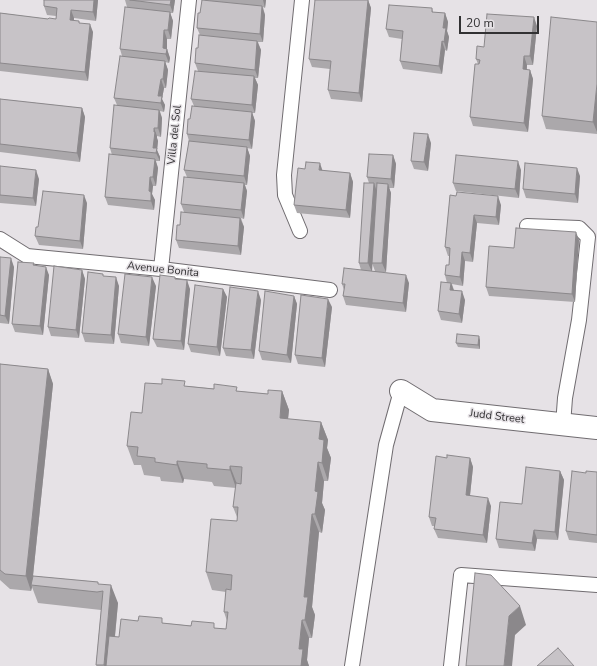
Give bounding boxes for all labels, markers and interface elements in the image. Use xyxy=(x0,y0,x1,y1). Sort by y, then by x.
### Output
scale bar xyxy=(461,8,541,34)
text: 20 m xyxy=(466,15,494,31)
street label: Villa del Sol xyxy=(165,105,185,165)
street label: Avenue Bonita xyxy=(126,260,200,280)
street label: Judd Street xyxy=(469,407,525,427)

